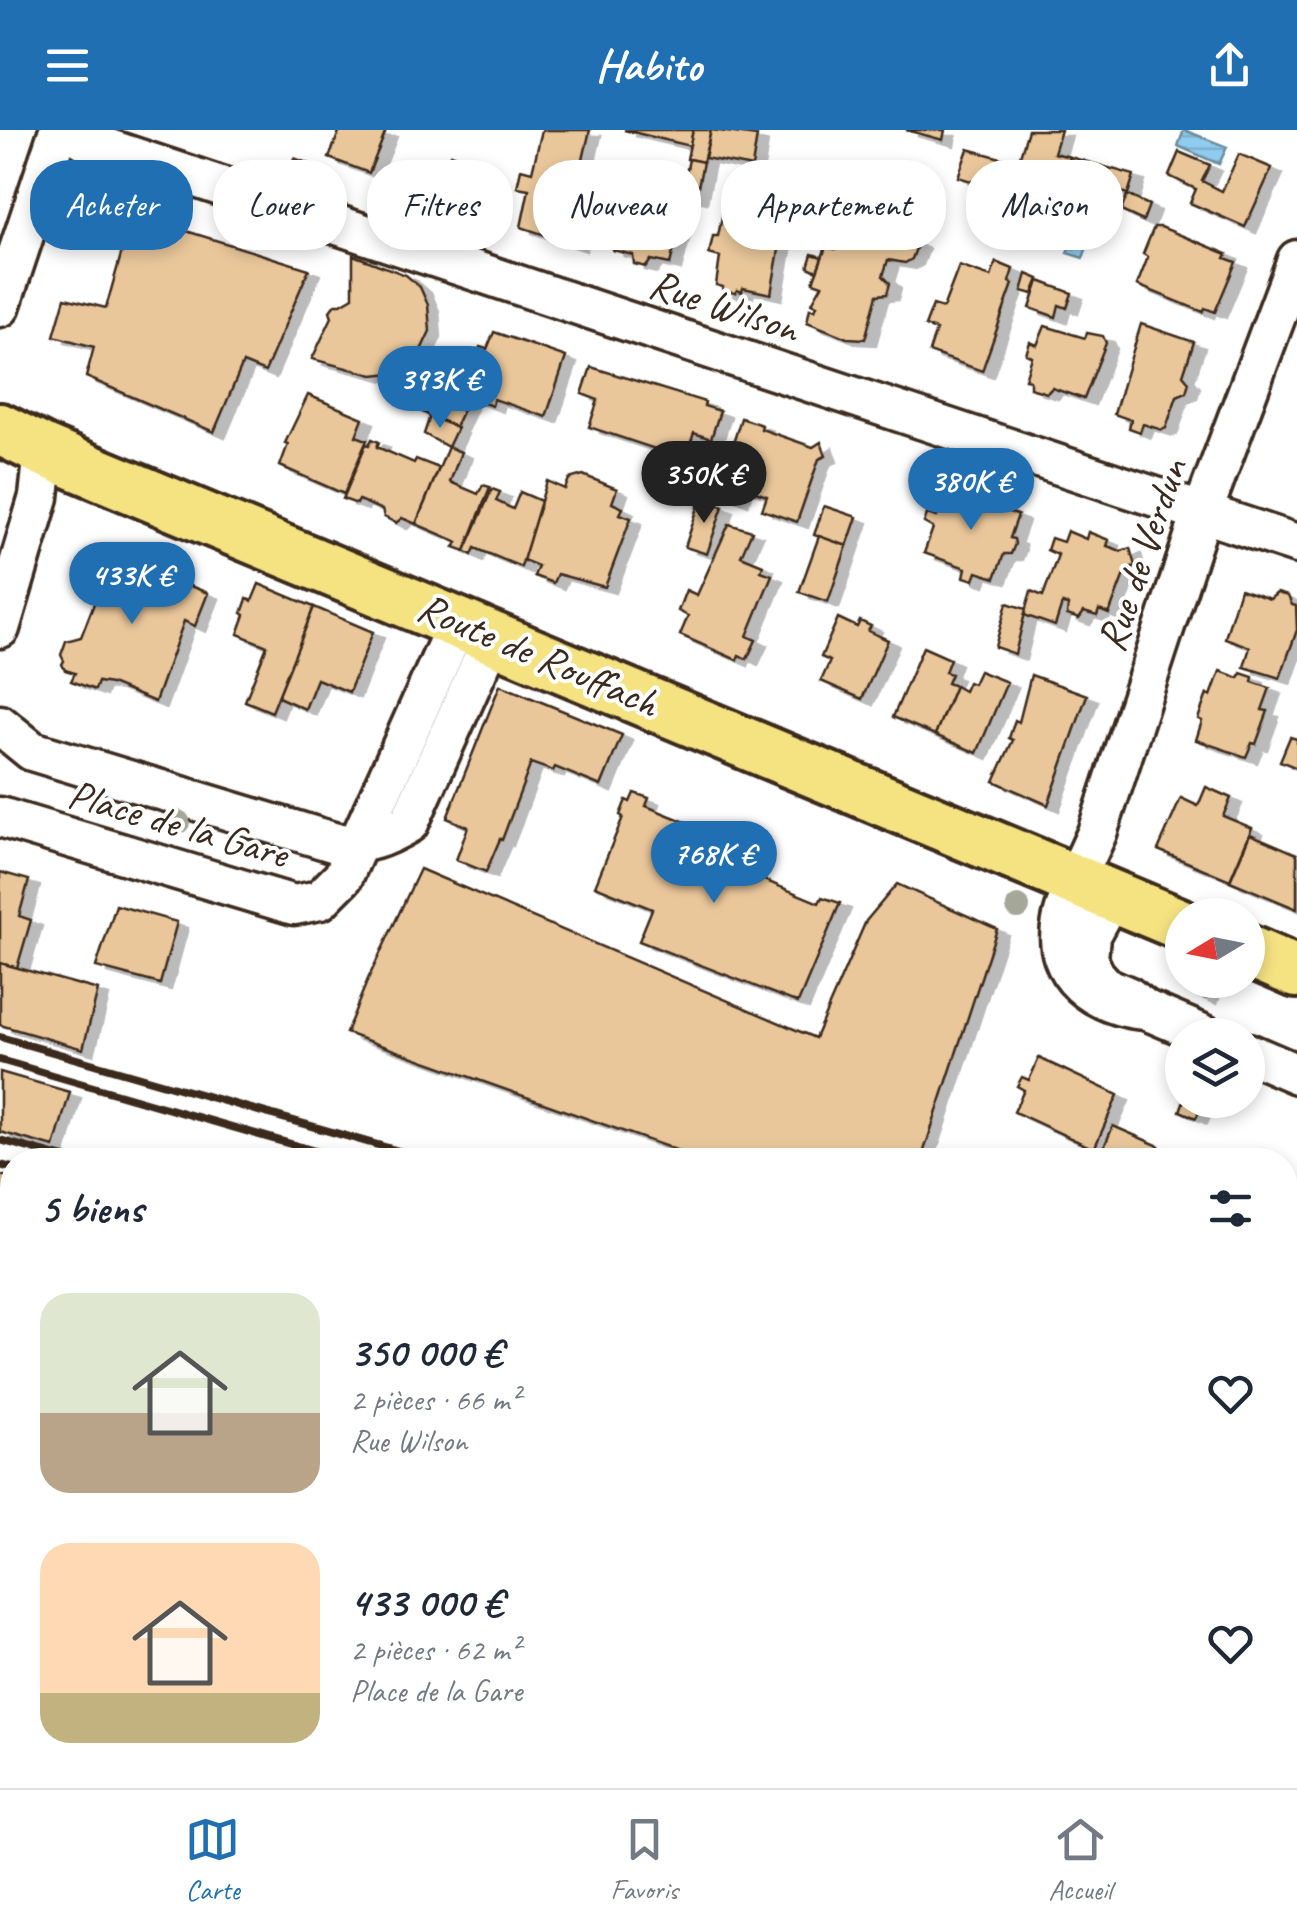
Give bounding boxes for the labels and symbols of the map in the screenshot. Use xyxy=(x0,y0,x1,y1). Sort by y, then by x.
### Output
street label: Rue Wilson xyxy=(643,257,807,356)
pin: 393K € xyxy=(359,346,521,431)
pin: 350K € xyxy=(623,441,785,526)
pin: 380K € xyxy=(890,448,1052,533)
street label: Rue de Verdun xyxy=(1084,451,1200,658)
pin: 433K € xyxy=(51,542,213,627)
street label: Route de Rouffach xyxy=(410,581,668,730)
street label: Place de la Gare xyxy=(62,767,296,881)
pin: 768K € xyxy=(633,821,795,906)
north arrow xyxy=(1165,898,1265,998)

